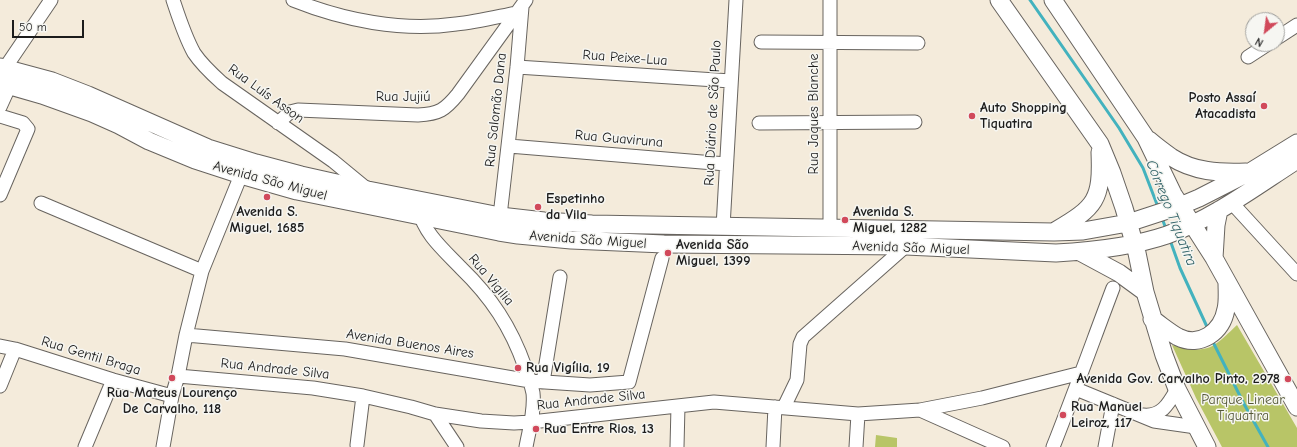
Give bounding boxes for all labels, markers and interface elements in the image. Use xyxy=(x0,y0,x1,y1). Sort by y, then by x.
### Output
scale bar xyxy=(14,12,86,38)
north arrow xyxy=(1245,12,1285,52)
text: 50 m xyxy=(19,20,47,34)
text: N xyxy=(1253,35,1266,49)
street label: Rua Diário de São Paulo xyxy=(701,40,725,186)
street label: Rua Peixe-Lua xyxy=(582,47,668,69)
street label: Rua Salomão Dana xyxy=(482,52,510,168)
street label: Rua Jaques Blanche xyxy=(806,54,822,174)
street label: Rua Luís Asson xyxy=(225,61,307,127)
street label: Rua Jujiú xyxy=(376,89,430,105)
place label: Posto Assaí Atacadista xyxy=(1188,90,1256,122)
place label: Auto Shopping Tiquatira xyxy=(980,100,1067,132)
marker: Posto Assaí Atacadista xyxy=(1259,101,1269,111)
marker: Auto Shopping Tiquatira xyxy=(967,111,977,121)
street label: Rua Guaviruna xyxy=(574,127,664,151)
water label: Córrego Tiquatira xyxy=(1142,157,1200,269)
street label: Avenida São Miguel xyxy=(211,158,329,204)
place label: Espetinho da Vila xyxy=(546,191,605,224)
marker: Avenida S. Miguel, 1685 xyxy=(262,192,272,202)
marker: Espetinho da Vila xyxy=(533,202,543,212)
place label: Avenida S. Miguel, 1685 xyxy=(230,204,304,236)
place label: Avenida S. Miguel, 1282 xyxy=(853,204,927,236)
marker: Avenida S. Miguel, 1282 xyxy=(840,215,850,225)
street label: Avenida São Miguel xyxy=(529,228,647,252)
place label: Avenida São Miguel, 1399 xyxy=(676,237,750,270)
street label: Avenida São Miguel xyxy=(852,238,970,258)
marker: Avenida São Miguel, 1399 xyxy=(663,248,673,258)
street label: Rua Vigilia xyxy=(465,251,517,309)
street label: Avenida Buenos Aires xyxy=(345,326,475,362)
street label: Rua Gentil Braga xyxy=(39,333,143,379)
street label: Rua Andrade Silva xyxy=(220,355,330,383)
place label: Rua Vigília, 19 xyxy=(526,360,610,376)
marker: Rua Vigília, 19 xyxy=(513,363,523,373)
place label: Avenida Gov. Carvalho Pinto, 2978 xyxy=(1077,371,1280,387)
marker: Rua Mateus Lourenço De Carvalho, 118 xyxy=(167,373,177,383)
marker: Avenida Gov. Carvalho Pinto, 2978 xyxy=(1283,374,1293,384)
place label: Rua Mateus Lourenço De Carvalho, 118 xyxy=(107,385,237,418)
street label: Rua Andrade Silva xyxy=(536,386,646,414)
park label: Parque Linear Tiquatira xyxy=(1201,392,1285,424)
place label: Rua Manuel Leiroz, 117 xyxy=(1071,399,1142,432)
marker: Rua Manuel Leiroz, 117 xyxy=(1058,410,1068,420)
place label: Rua Entre Rios, 13 xyxy=(544,421,654,437)
marker: Rua Entre Rios, 13 xyxy=(531,424,541,434)

